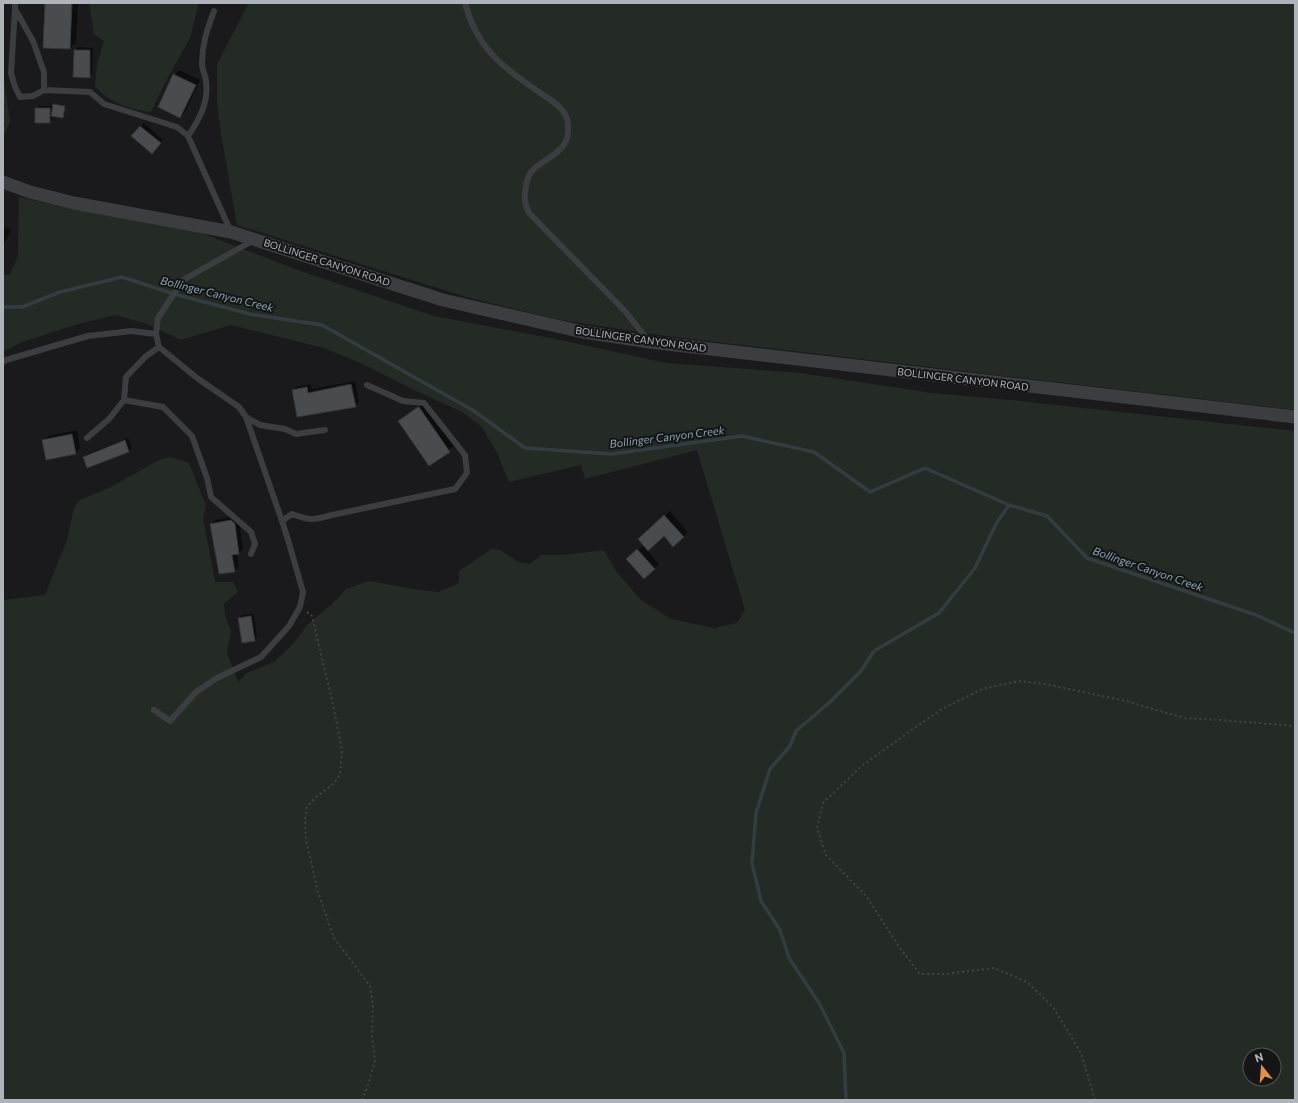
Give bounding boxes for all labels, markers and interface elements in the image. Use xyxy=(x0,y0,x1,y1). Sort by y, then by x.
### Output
street label: BOLLINGER CANYON ROAD xyxy=(262,236,392,288)
water label: Bollinger Canyon Creek xyxy=(159,273,276,314)
street label: BOLLINGER CANYON ROAD xyxy=(575,324,707,354)
street label: BOLLINGER CANYON ROAD xyxy=(897,365,1029,393)
water label: Bollinger Canyon Creek xyxy=(609,423,726,450)
water label: Bollinger Canyon Creek xyxy=(1091,544,1206,594)
north arrow xyxy=(1242,1047,1282,1087)
text: N xyxy=(1253,1050,1265,1064)

